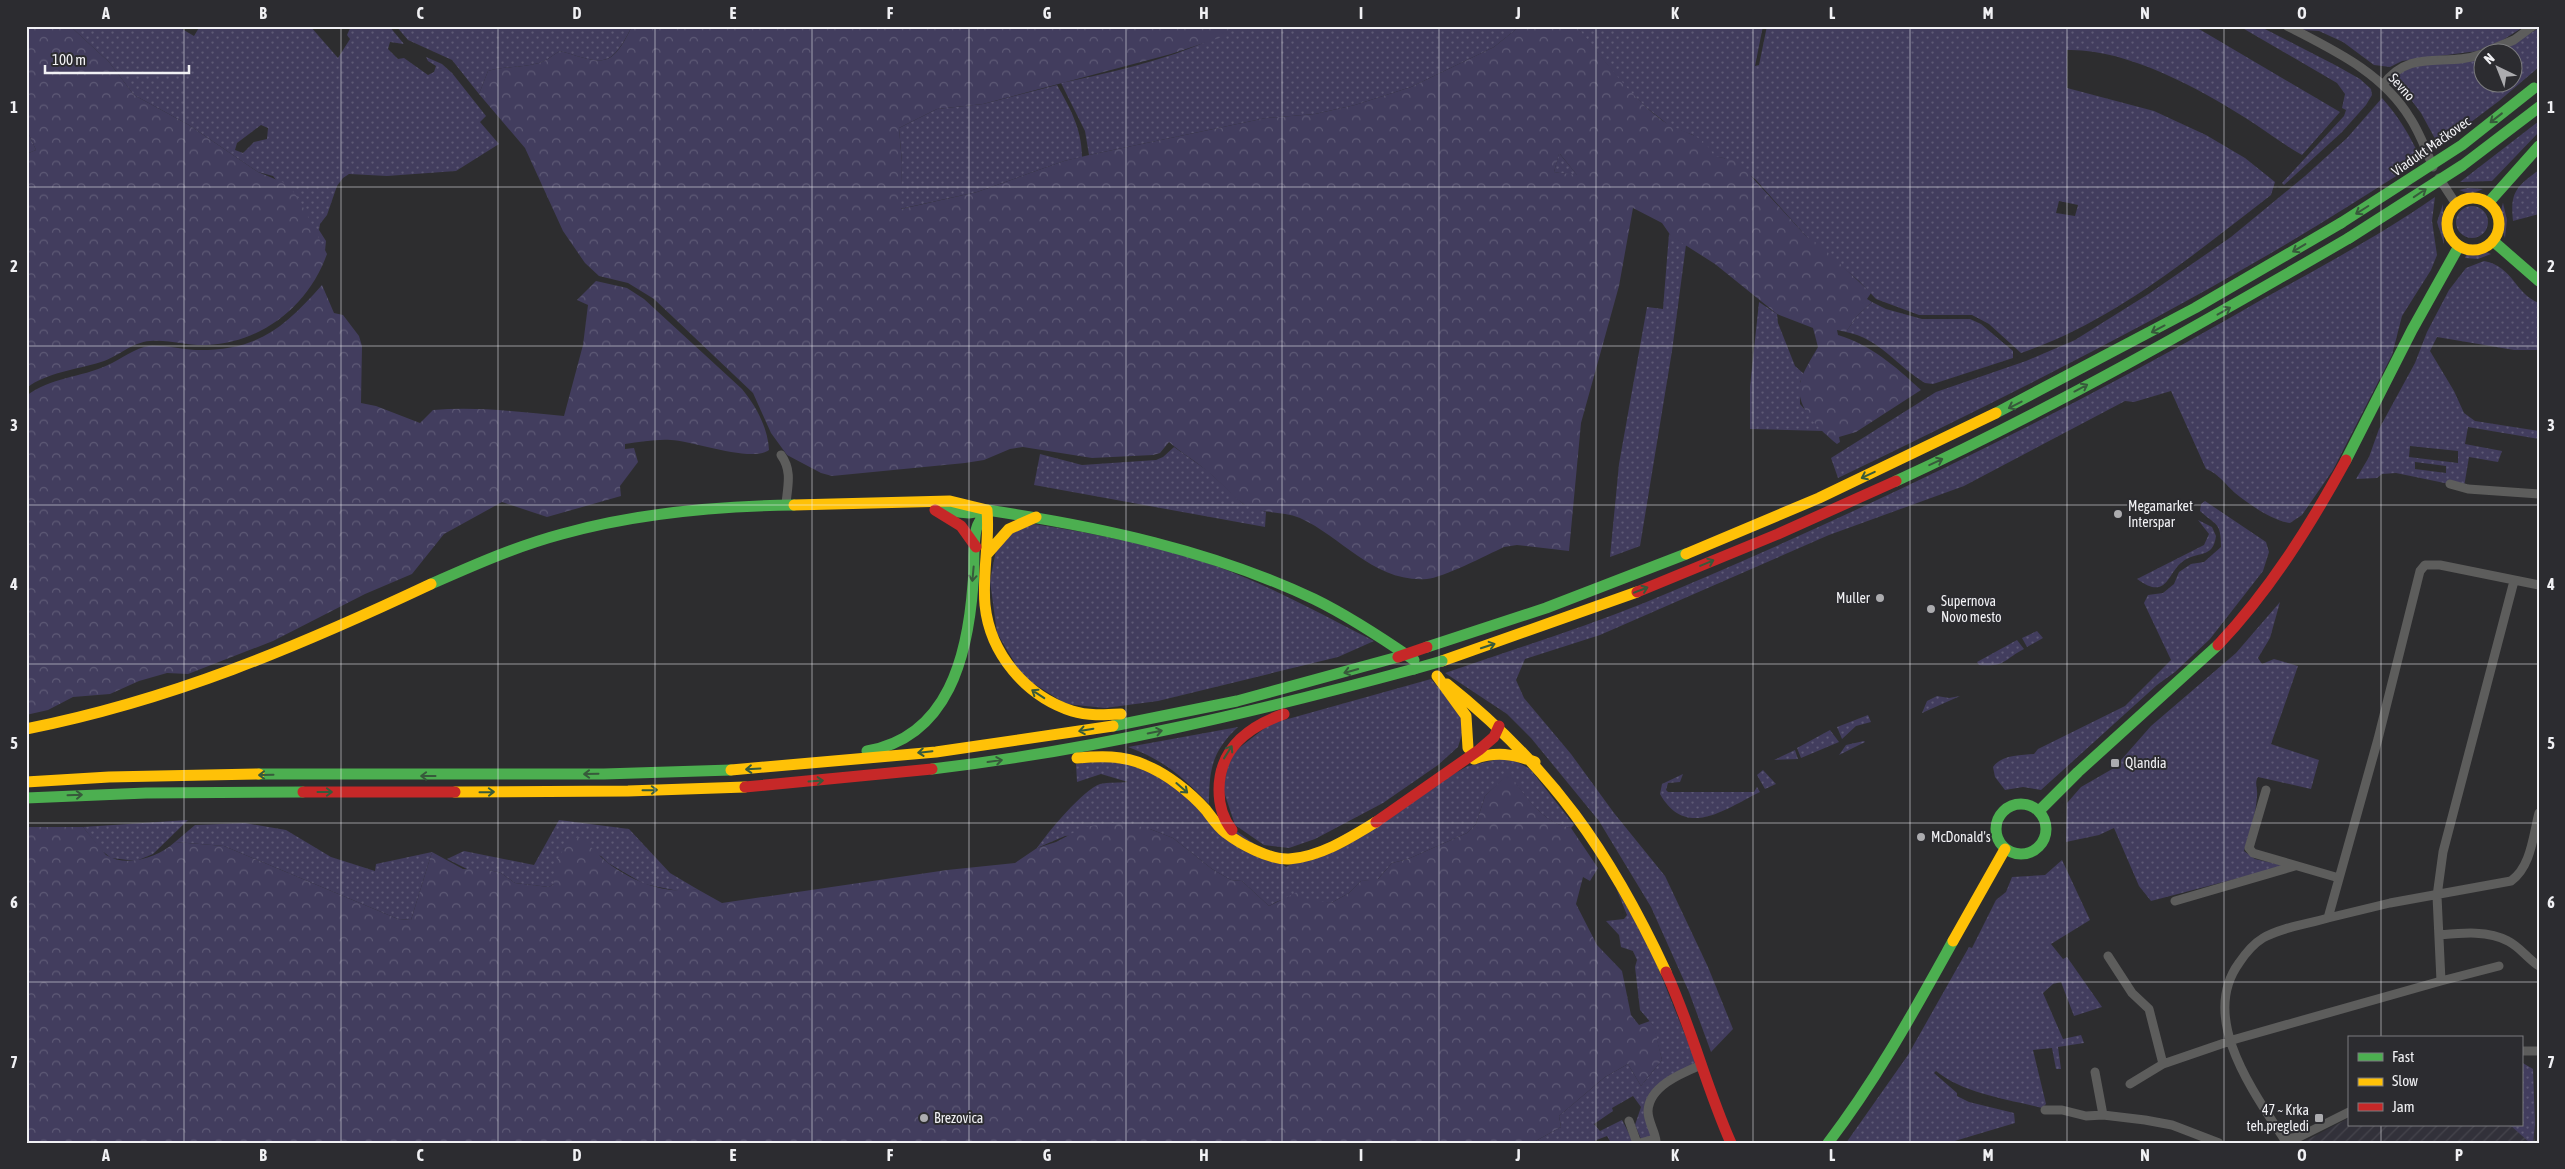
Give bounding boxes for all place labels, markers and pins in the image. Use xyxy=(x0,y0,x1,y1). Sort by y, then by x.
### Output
place label: Megamarket Interspar xyxy=(2128,498,2193,530)
marker: Megamarket Interspar xyxy=(2112,508,2124,520)
place label: Muller xyxy=(1836,590,1871,606)
marker: Muller xyxy=(1874,592,1886,604)
place label: Supernova Novo mesto xyxy=(1941,593,2002,625)
marker: Supernova Novo mesto xyxy=(1925,603,1937,615)
place label: Qlandia xyxy=(2125,755,2167,771)
marker: Qlandia xyxy=(2109,757,2121,769)
place label: McDonald's xyxy=(1931,829,1991,845)
marker: McDonald's xyxy=(1915,831,1927,843)
place label: 47 ~ Krka teh.pregledi xyxy=(2247,1102,2309,1134)
place label: Brezovica xyxy=(934,1110,983,1126)
marker: Brezovica xyxy=(918,1112,930,1124)
marker: 47 ~ Krka teh.pregledi xyxy=(2313,1112,2325,1124)

